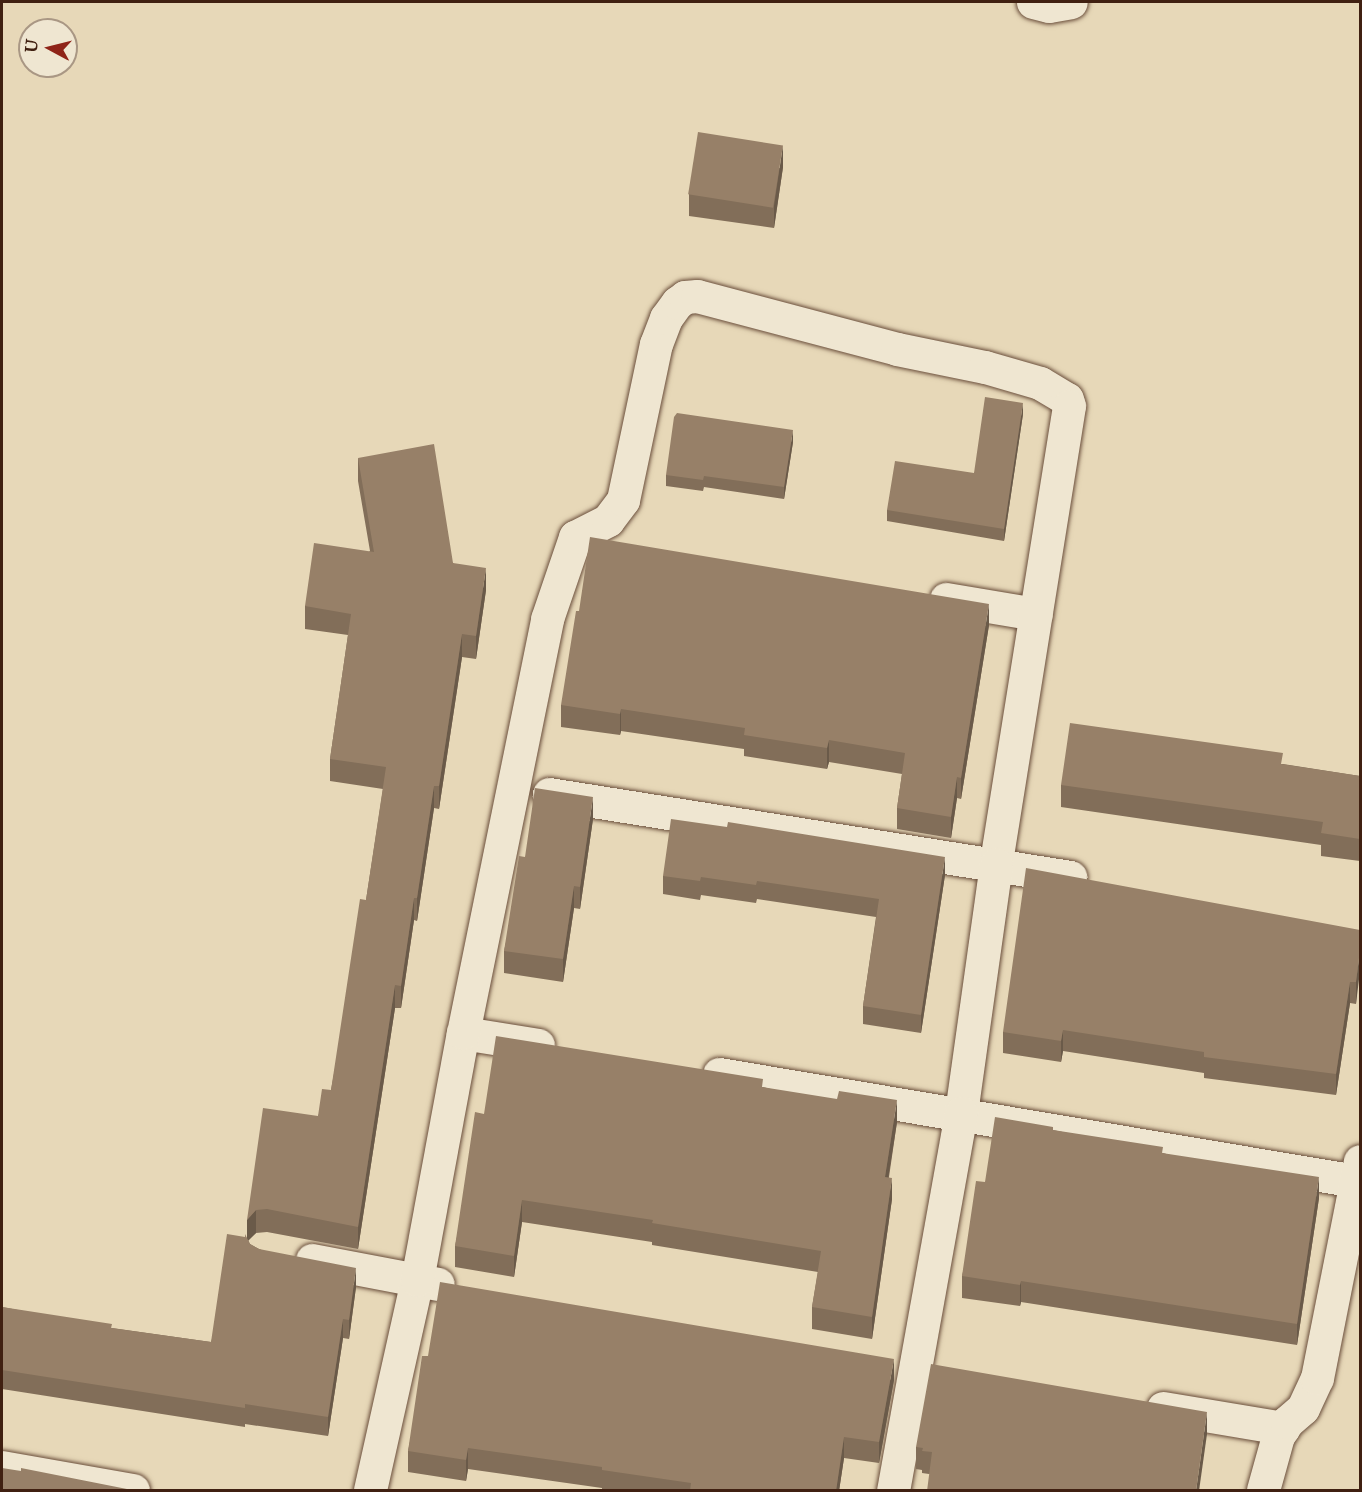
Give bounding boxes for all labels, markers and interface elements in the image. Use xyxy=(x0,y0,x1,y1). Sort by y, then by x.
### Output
north arrow xyxy=(18,18,78,78)
text: U xyxy=(21,38,43,54)

